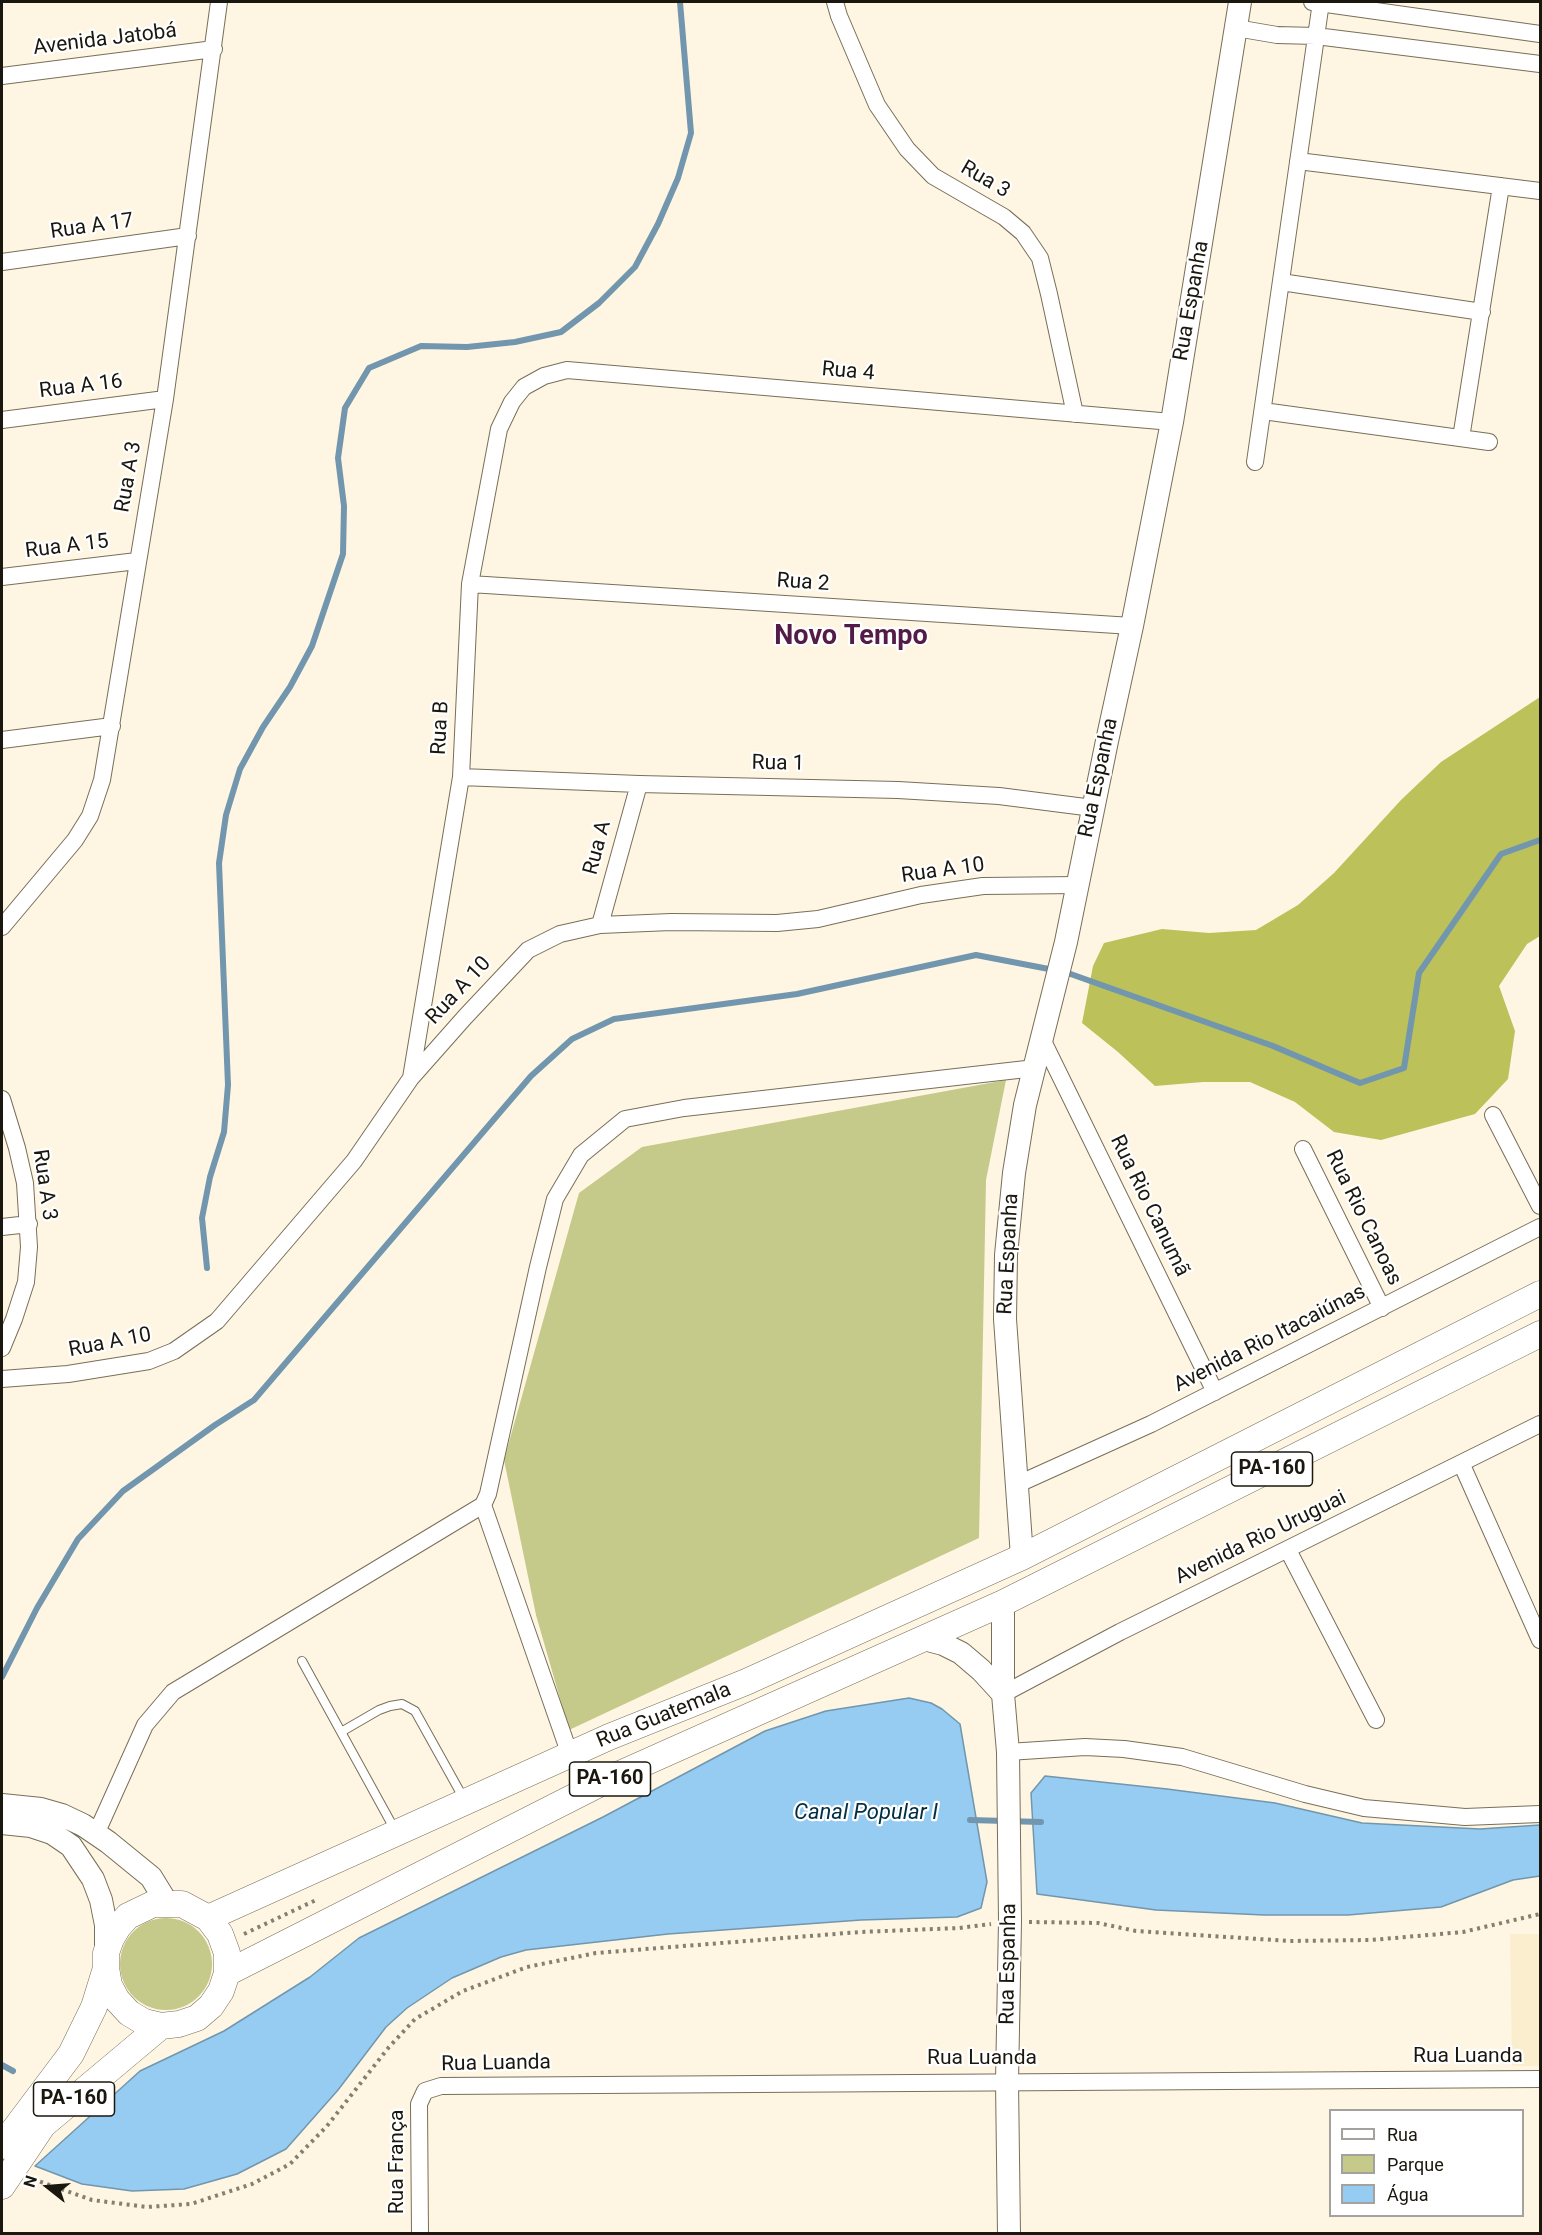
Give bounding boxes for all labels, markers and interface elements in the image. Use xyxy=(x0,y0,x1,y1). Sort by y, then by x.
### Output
street label: Avenida Jatobá xyxy=(32,19,178,61)
street label: Rua 3 xyxy=(956,156,1014,204)
street label: Rua A 17 xyxy=(49,209,135,245)
street label: Rua Espanha xyxy=(1169,239,1215,363)
street label: Rua 4 xyxy=(821,357,875,387)
street label: Rua A 16 xyxy=(38,369,124,405)
street label: Rua A 3 xyxy=(110,439,148,515)
street label: Rua A 15 xyxy=(24,529,110,565)
street label: Rua 2 xyxy=(776,569,830,597)
district label: Novo Tempo xyxy=(774,621,928,653)
street label: Rua B xyxy=(427,700,455,756)
street label: Rua Espanha xyxy=(1074,716,1124,840)
street label: Rua 1 xyxy=(751,751,805,777)
street label: Rua A xyxy=(579,818,617,878)
street label: Rua A 10 xyxy=(900,853,986,889)
street label: Rua A 10 xyxy=(421,952,497,1030)
street label: Rua Rio Canumã xyxy=(1104,1131,1194,1281)
street label: Rua Rio Canoas xyxy=(1319,1146,1407,1290)
street label: Rua A 3 xyxy=(27,1148,61,1222)
street label: Rua Espanha xyxy=(993,1193,1025,1315)
street label: Avenida Rio Itacaiúnas xyxy=(1170,1280,1370,1398)
street label: Rua A 10 xyxy=(67,1323,153,1363)
road number: PA-160 xyxy=(1232,1452,1312,1486)
street label: Avenida Rio Uruguai xyxy=(1171,1486,1351,1590)
street label: Rua Guatemala xyxy=(593,1678,735,1754)
road number: PA-160 xyxy=(570,1762,650,1796)
water label: Canal Popular I xyxy=(794,1800,938,1826)
street label: Rua Espanha xyxy=(995,1903,1023,2025)
street label: Rua Luanda xyxy=(1413,2044,1523,2070)
street label: Rua Luanda xyxy=(927,2046,1037,2072)
street label: Rua Luanda xyxy=(441,2050,551,2078)
road number: PA-160 xyxy=(34,2082,115,2116)
legend xyxy=(1329,2109,1524,2217)
street label: Rua França xyxy=(385,2110,411,2214)
text: Rua xyxy=(1387,2124,1418,2145)
text: Parque xyxy=(1387,2154,1444,2175)
north arrow xyxy=(18,2157,78,2217)
text: N xyxy=(20,2173,41,2190)
text: Água xyxy=(1387,2184,1429,2205)

